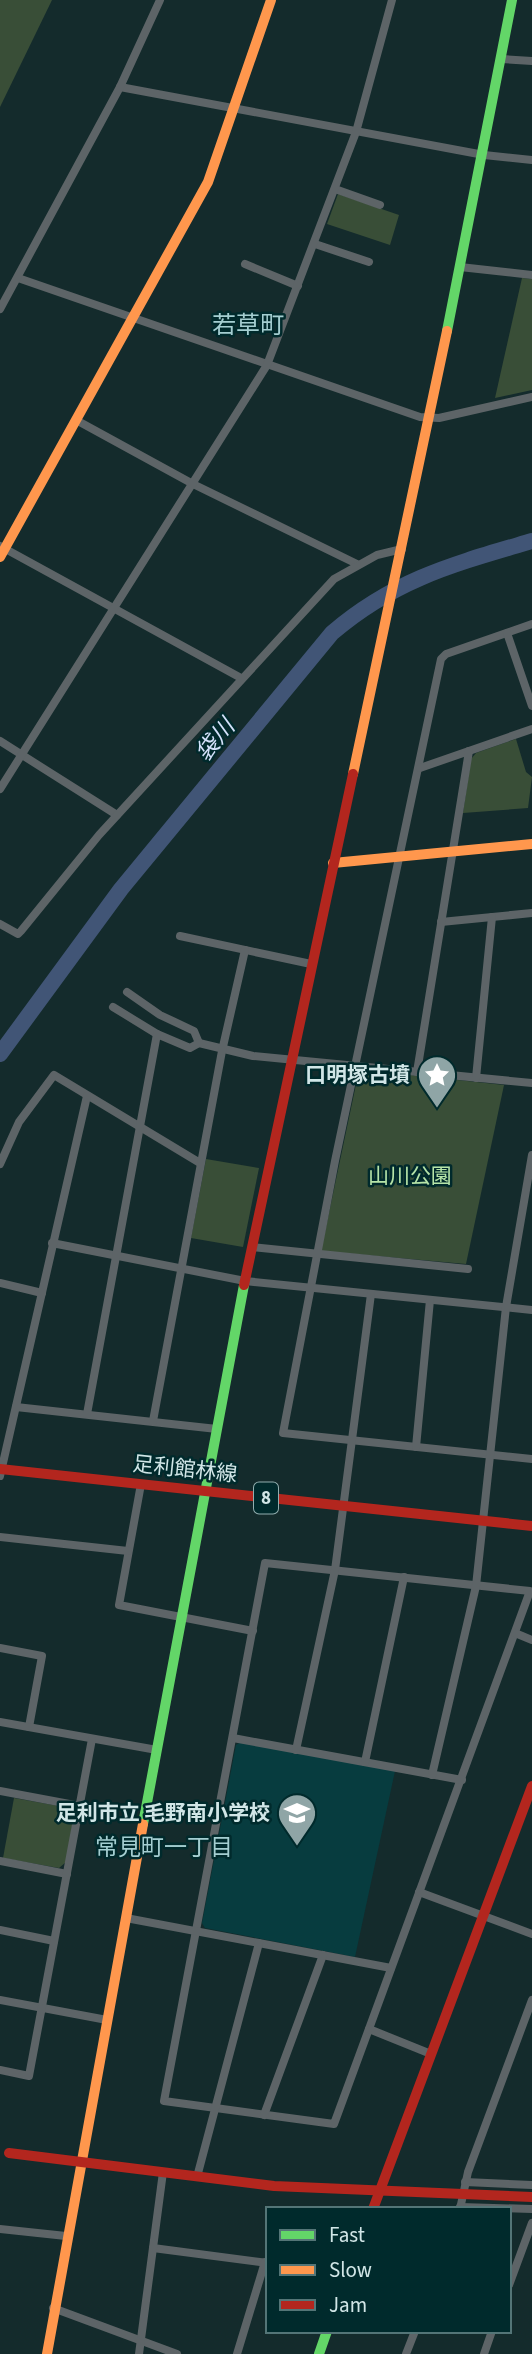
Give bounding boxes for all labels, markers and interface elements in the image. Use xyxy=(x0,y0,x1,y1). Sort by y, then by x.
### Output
district label: 若草町 xyxy=(212,308,284,343)
water label: 袋川 xyxy=(188,709,244,768)
place icon: 口明塚古墳 xyxy=(416,1054,458,1109)
place label: 口明塚古墳 xyxy=(305,1060,410,1090)
park label: 山川公園 xyxy=(368,1161,452,1191)
street label: 足利館林線 xyxy=(131,1449,239,1489)
road number: 8 xyxy=(254,1482,278,1514)
school or university icon: 足利市立 毛野南小学校 xyxy=(276,1792,318,1847)
place label: 足利市立 毛野南小学校 xyxy=(56,1798,270,1828)
district label: 常見町一丁目 xyxy=(95,1831,233,1864)
legend xyxy=(266,2207,511,2333)
text: Fast xyxy=(329,2220,365,2250)
text: Slow xyxy=(329,2255,372,2285)
text: Jam xyxy=(329,2290,367,2320)

